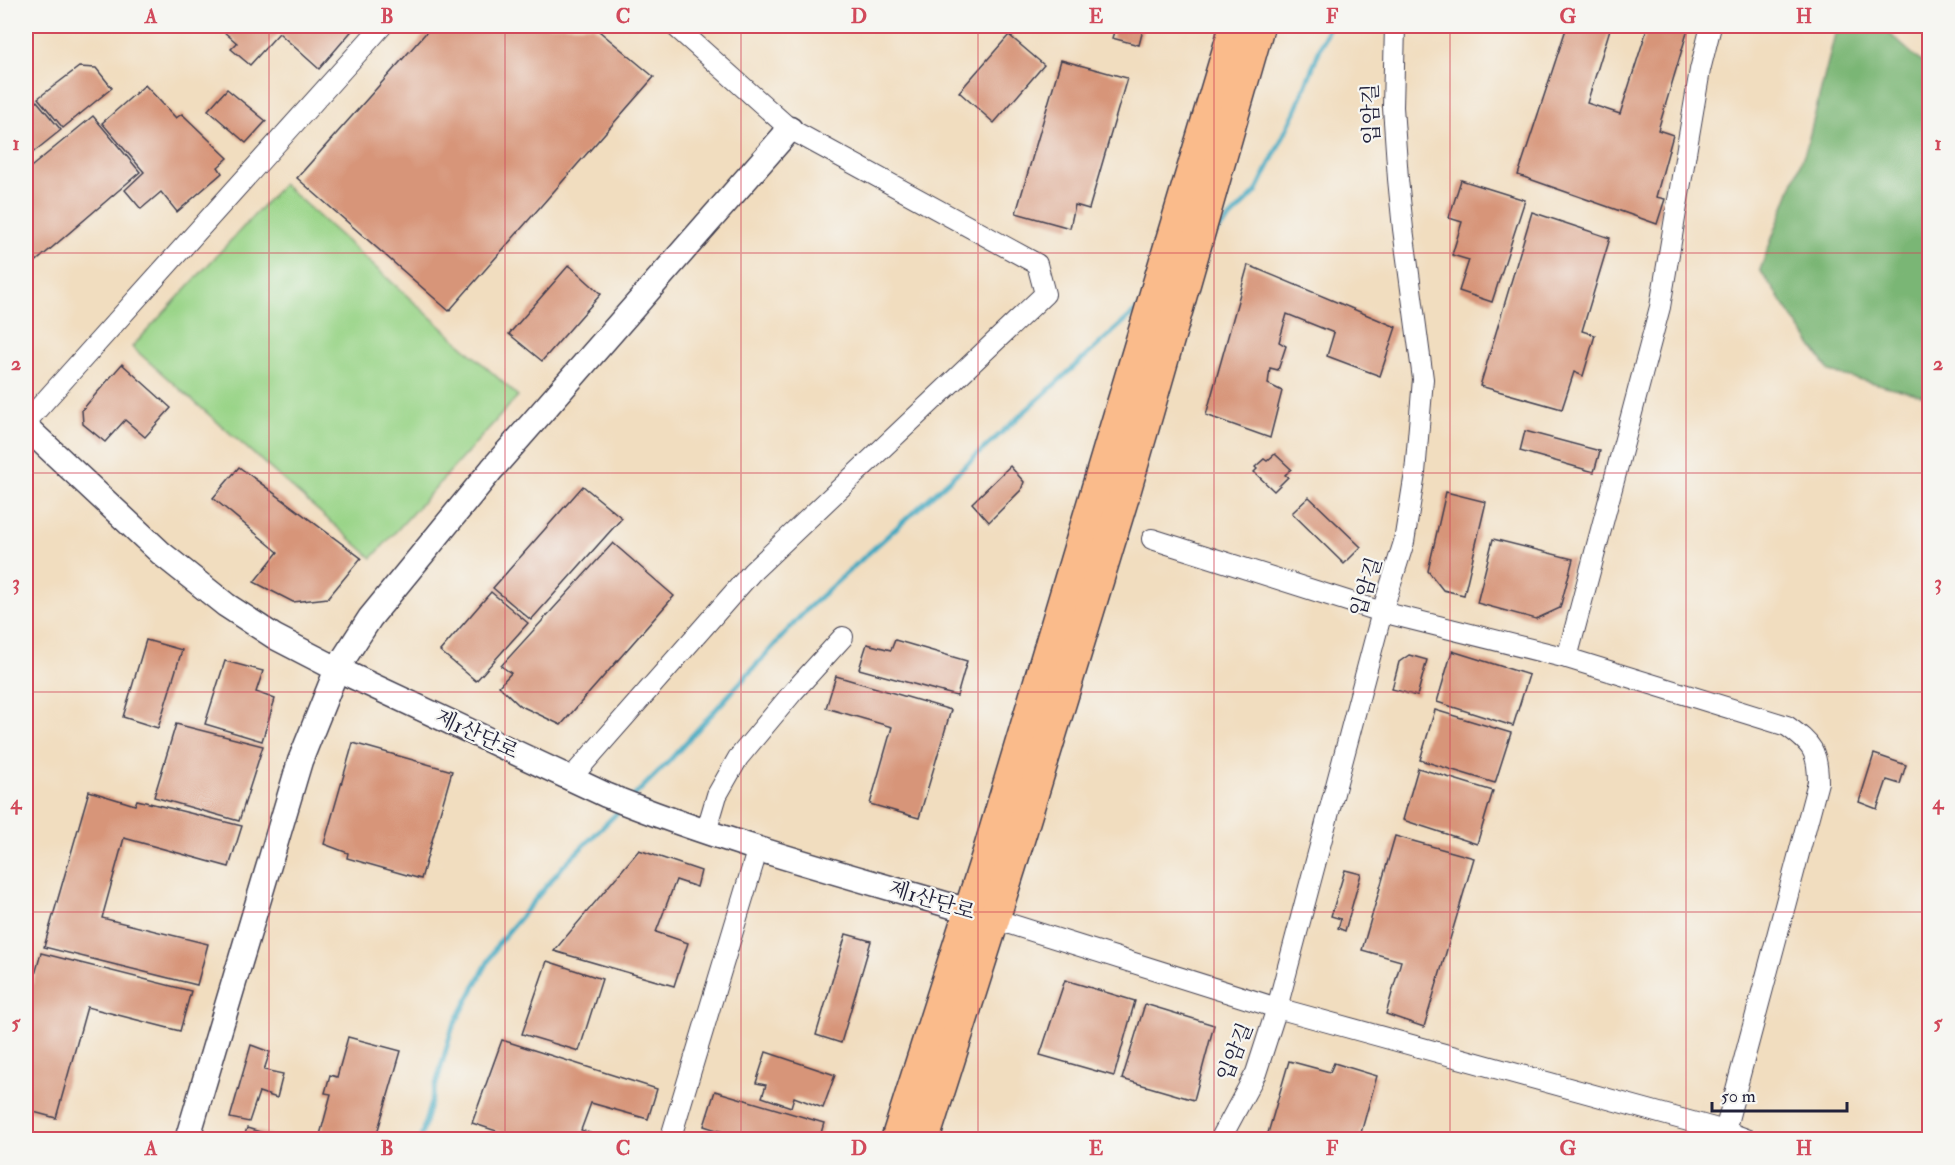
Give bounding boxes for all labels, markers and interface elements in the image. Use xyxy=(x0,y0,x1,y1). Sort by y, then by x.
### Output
text: A xyxy=(144,4,158,29)
text: B xyxy=(380,4,394,29)
text: C xyxy=(616,4,630,29)
text: D xyxy=(851,4,867,29)
text: E xyxy=(1089,4,1104,29)
text: F xyxy=(1326,4,1339,29)
text: G xyxy=(1560,4,1577,29)
text: H xyxy=(1796,4,1812,29)
street label: 입암길 xyxy=(1357,83,1386,145)
text: 1 xyxy=(12,131,20,156)
text: 1 xyxy=(1934,131,1942,156)
text: 2 xyxy=(11,351,21,376)
text: 2 xyxy=(1933,351,1943,376)
street label: 입암길 xyxy=(1345,554,1388,620)
text: 3 xyxy=(12,570,20,595)
text: 3 xyxy=(1934,570,1942,595)
street label: 제1산단로 xyxy=(431,703,523,765)
text: 4 xyxy=(10,790,23,815)
text: 4 xyxy=(1932,790,1945,815)
street label: 제1산단로 xyxy=(886,875,978,926)
text: 5 xyxy=(12,1010,22,1035)
text: 5 xyxy=(1934,1010,1944,1035)
street label: 입암길 xyxy=(1212,1019,1259,1085)
scale bar xyxy=(1712,1075,1847,1113)
text: 50 m xyxy=(1721,1085,1756,1108)
text: A xyxy=(144,1136,158,1161)
text: B xyxy=(380,1136,394,1161)
text: C xyxy=(616,1136,630,1161)
text: D xyxy=(851,1136,867,1161)
text: E xyxy=(1089,1136,1104,1161)
text: F xyxy=(1326,1136,1339,1161)
text: G xyxy=(1560,1136,1577,1161)
text: H xyxy=(1796,1136,1812,1161)

